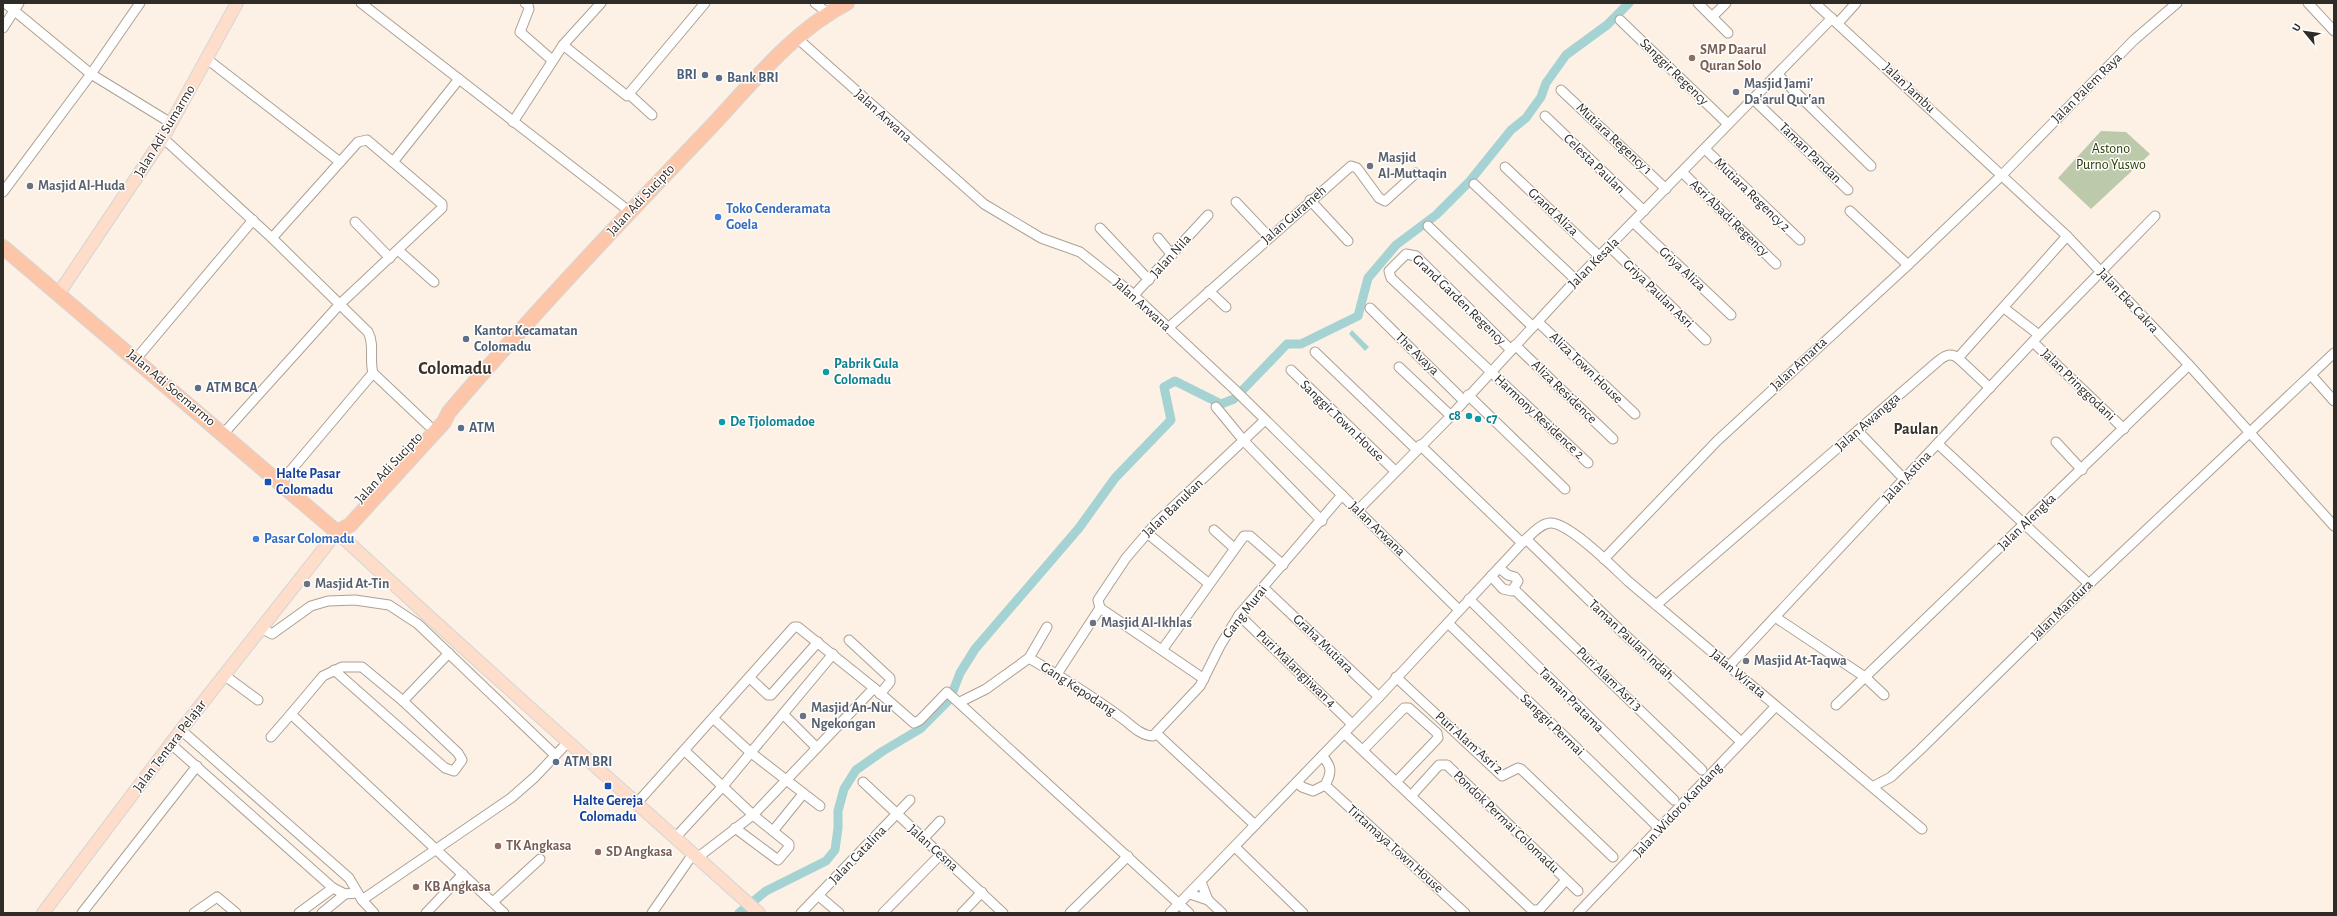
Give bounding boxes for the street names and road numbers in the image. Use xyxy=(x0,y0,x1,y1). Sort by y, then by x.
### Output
street label: Sanggir Regency xyxy=(1637,36,1711,108)
street label: Jalan Palem Raya xyxy=(2049,50,2125,126)
street label: Jalan Jambu xyxy=(1880,60,1938,116)
street label: Jalan Adi Sumarmo xyxy=(132,83,198,179)
street label: Jalan Arwana xyxy=(852,87,915,146)
street label: Mutiara Regency 1 xyxy=(1573,101,1655,177)
street label: Taman Pandan xyxy=(1776,120,1844,186)
street label: Celesta Paulan xyxy=(1561,131,1627,197)
street label: Mutiara Regency 2 xyxy=(1711,155,1793,235)
street label: Jalan Adi Sucipto xyxy=(605,162,677,238)
street label: Asri Abadi Regency xyxy=(1687,177,1771,259)
street label: Jalan Gurameh xyxy=(1259,183,1329,247)
street label: Grand Aliza xyxy=(1525,185,1581,239)
street label: Jalan Nila xyxy=(1148,231,1194,280)
street label: Jalan Kesala xyxy=(1566,235,1622,291)
street label: Griya Aliza xyxy=(1656,244,1708,294)
street label: Grand Garden Regency xyxy=(1410,252,1508,348)
street label: Griya Paulan Asri xyxy=(1620,257,1696,331)
street label: Jalan Eka Cakra xyxy=(2095,266,2162,336)
street label: Jalan Arwana xyxy=(1111,276,1174,335)
street label: The Avaya xyxy=(1392,330,1442,378)
street label: Aliza Town House xyxy=(1547,330,1625,406)
street label: Jalan Amarta xyxy=(1768,334,1830,393)
street label: Jalan Pringgodani xyxy=(2038,346,2118,424)
street label: Jalan Adi Soemarmo xyxy=(124,347,218,429)
street label: Aliza Residence xyxy=(1529,358,1599,426)
street label: Harmony Residence 2 xyxy=(1491,372,1587,462)
street label: Sanggir Town House xyxy=(1297,378,1387,464)
street label: Jalan Awangga xyxy=(1833,390,1903,454)
street label: Jalan Adi Sucipto xyxy=(353,430,425,506)
street label: Jalan Astina xyxy=(1880,448,1935,505)
street label: Jalan Banukan xyxy=(1140,476,1206,540)
street label: Jalan Alengka xyxy=(1995,491,2059,553)
street label: Jalan Arwana xyxy=(1346,499,1408,559)
street label: Jalan Mandura xyxy=(2029,577,2096,643)
street label: Gang Murai xyxy=(1220,583,1270,641)
street label: Taman Paulan Indah xyxy=(1586,597,1676,683)
street label: Graha Mutiara xyxy=(1290,612,1356,676)
street label: Puri Malangjiwan 4 xyxy=(1254,628,1339,711)
street label: Puri Alam Asri 3 xyxy=(1574,644,1645,714)
street label: Jalan Wirata xyxy=(1708,647,1769,701)
street label: Gang Kepodang xyxy=(1038,660,1118,718)
street label: Taman Pratama xyxy=(1536,665,1607,736)
street label: Sanggir Permai xyxy=(1517,691,1587,759)
street label: Jalan Tentara Pelajar xyxy=(131,697,209,795)
street label: Puri Alam Asri 2 xyxy=(1433,709,1505,777)
street label: Jalan Widoro Kandang xyxy=(1631,760,1725,859)
street label: Pondok Permai Colomadu xyxy=(1451,768,1561,876)
street label: Tirtamaya Town House xyxy=(1344,802,1446,896)
street label: Jalan Cesna xyxy=(905,822,961,874)
street label: Jalan Catalina xyxy=(827,823,889,887)

